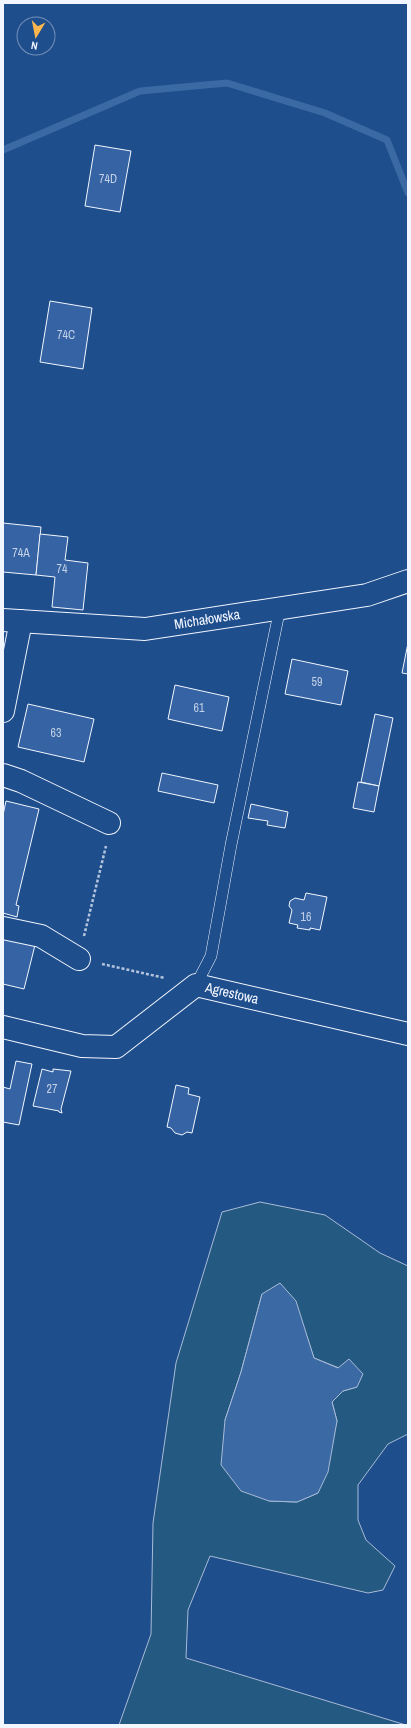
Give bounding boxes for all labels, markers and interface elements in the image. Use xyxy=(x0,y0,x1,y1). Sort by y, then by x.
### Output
north arrow xyxy=(16,16,56,56)
text: N xyxy=(30,38,39,53)
house number: 74D xyxy=(99,171,117,187)
house number: 74C xyxy=(57,327,75,343)
house number: 74A xyxy=(12,545,30,561)
house number: 74 xyxy=(57,561,68,577)
street label: Michałowska xyxy=(173,605,242,633)
house number: 59 xyxy=(312,674,322,690)
house number: 61 xyxy=(194,700,205,716)
house number: 63 xyxy=(51,725,61,741)
house number: 16 xyxy=(301,909,311,925)
street label: Agrestowa xyxy=(203,978,261,1008)
house number: 27 xyxy=(47,1081,58,1097)

